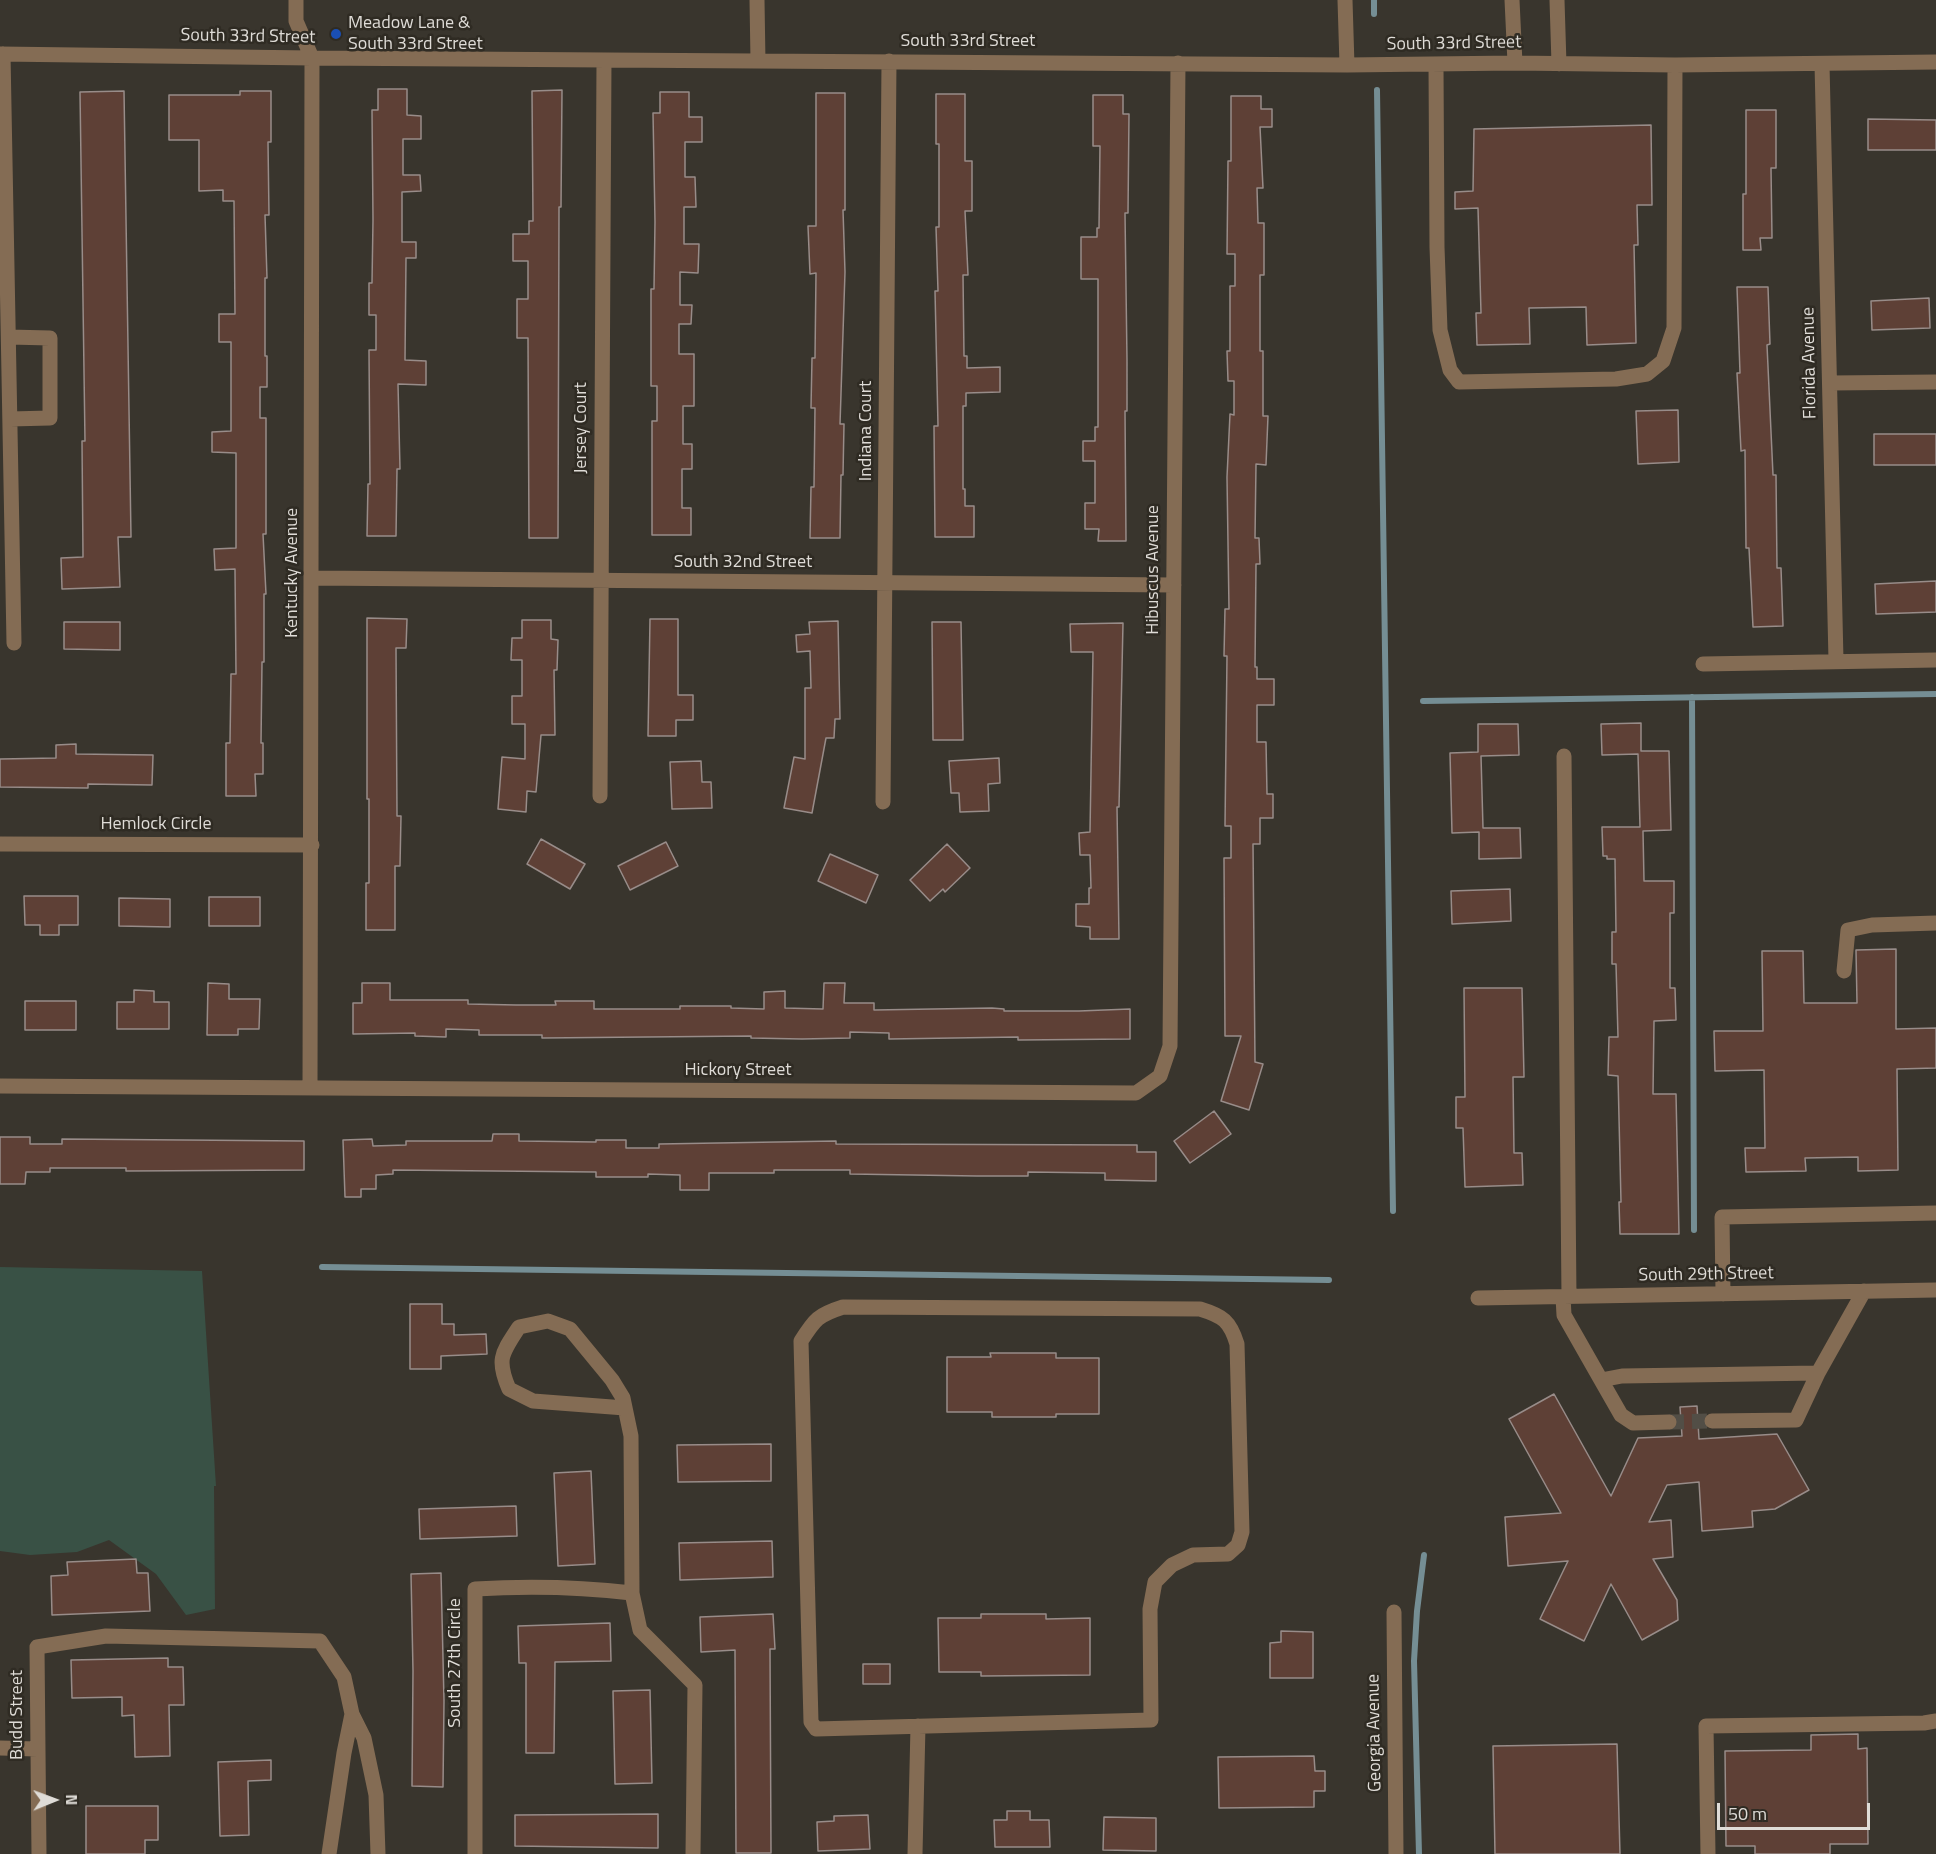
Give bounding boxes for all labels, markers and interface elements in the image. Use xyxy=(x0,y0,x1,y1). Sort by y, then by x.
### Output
place label: Meadow Lane & South 33rd Street xyxy=(348,13,483,56)
street label: South 33rd Street xyxy=(180,25,316,49)
marker: Meadow Lane & South 33rd Street xyxy=(329,27,343,41)
street label: South 33rd Street xyxy=(901,31,1035,53)
street label: South 33rd Street xyxy=(1386,32,1522,56)
street label: Florida Avenue xyxy=(1798,307,1822,419)
street label: Indiana Court xyxy=(856,381,878,481)
street label: Jersey Court xyxy=(571,382,593,474)
street label: Hibuscus Avenue xyxy=(1143,505,1165,635)
street label: Kentucky Avenue xyxy=(282,508,304,638)
street label: South 32nd Street xyxy=(674,552,812,574)
street label: Hemlock Circle xyxy=(100,814,212,836)
street label: Hickory Street xyxy=(684,1060,792,1082)
street label: South 29th Street xyxy=(1638,1263,1774,1287)
street label: South 27th Circle xyxy=(445,1598,467,1728)
street label: Budd Street xyxy=(7,1670,29,1760)
street label: Georgia Avenue xyxy=(1363,1674,1387,1792)
north arrow xyxy=(24,1770,84,1830)
scale bar xyxy=(1720,1791,1873,1829)
text: N xyxy=(60,1794,84,1805)
text: 50 m xyxy=(1728,1800,1767,1827)

